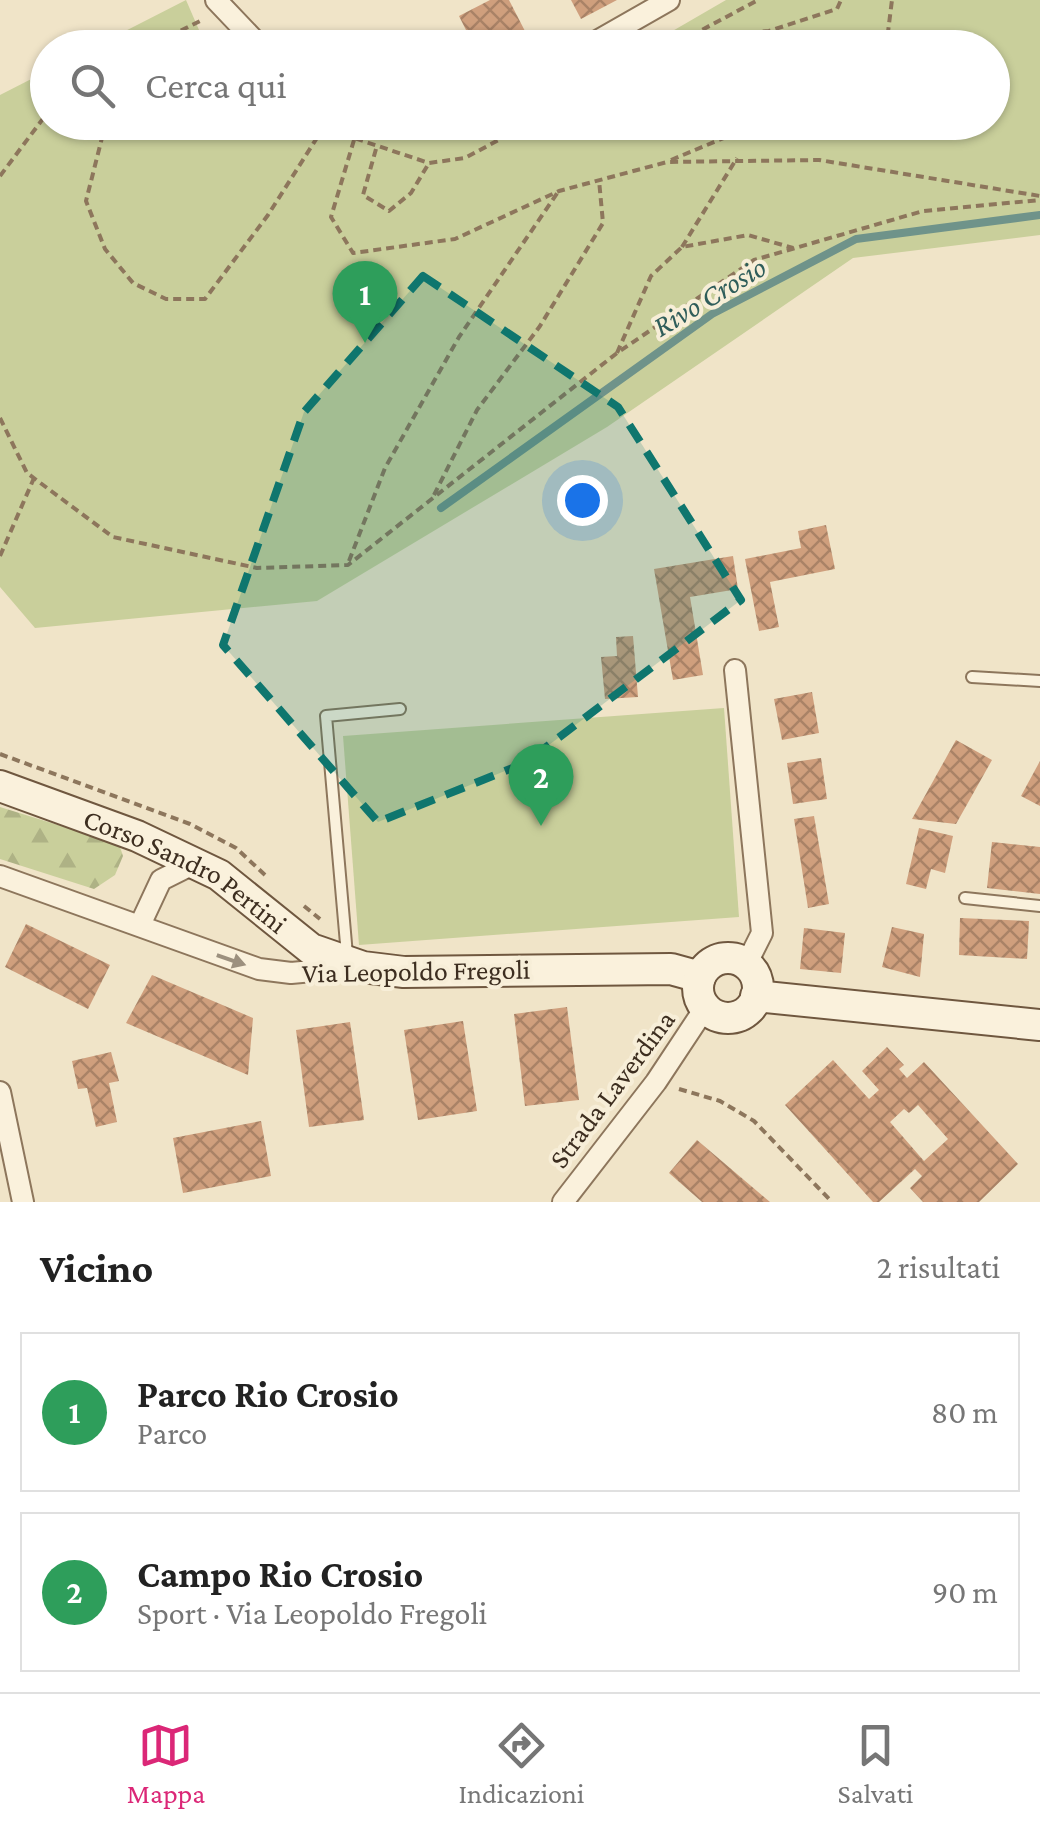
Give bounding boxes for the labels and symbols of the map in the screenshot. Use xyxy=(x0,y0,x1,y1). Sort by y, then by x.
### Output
water label: Rivo Crosio xyxy=(647,249,771,343)
pin: 1 xyxy=(332,260,398,343)
your location xyxy=(557,475,608,526)
pin: 2 xyxy=(508,744,574,826)
street label: Corso Sandro Pertini xyxy=(80,802,293,939)
one-way arrow xyxy=(217,953,247,968)
street label: Via Leopoldo Fregoli xyxy=(302,954,530,988)
street label: Strada Laverdina xyxy=(543,1004,681,1174)

